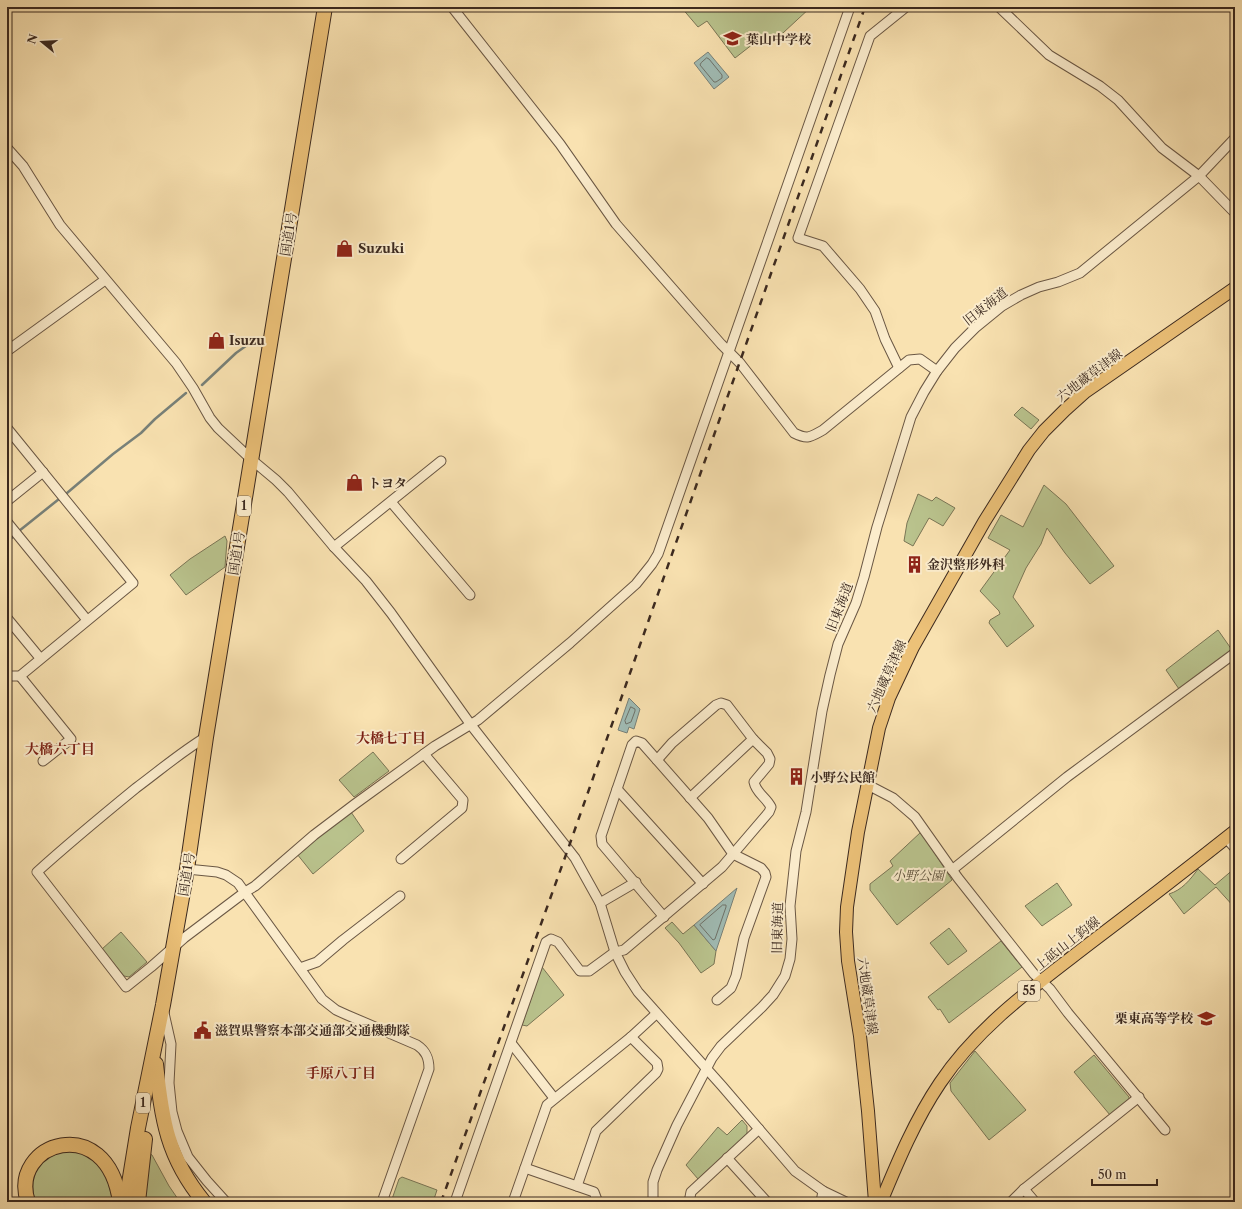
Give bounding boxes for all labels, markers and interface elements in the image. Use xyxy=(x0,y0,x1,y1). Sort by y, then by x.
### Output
north arrow xyxy=(22,22,62,62)
school or university icon: 葉山中学校 xyxy=(723,29,743,49)
place label: 葉山中学校 xyxy=(746,31,812,47)
text: N xyxy=(24,32,41,46)
street label: 国道1号 xyxy=(277,211,299,257)
shop icon: Suzuki xyxy=(335,238,355,258)
place label: Suzuki xyxy=(358,240,404,256)
street label: 旧東海道 xyxy=(960,284,1010,328)
shop icon: Isuzu xyxy=(206,330,226,350)
place label: Isuzu xyxy=(229,332,265,348)
street label: 六地蔵草津線 xyxy=(1053,345,1125,405)
shop icon: トヨタ xyxy=(345,473,365,493)
place label: トヨタ xyxy=(368,475,407,491)
road number: 1 xyxy=(237,496,251,516)
street label: 国道1号 xyxy=(225,530,247,576)
building icon: 金沢整形外科 xyxy=(904,554,924,574)
place label: 金沢整形外科 xyxy=(927,556,1005,572)
street label: 旧東海道 xyxy=(822,580,856,634)
street label: 六地蔵草津線 xyxy=(863,637,909,715)
district label: 大橋七丁目 xyxy=(356,729,426,747)
district label: 大橋六丁目 xyxy=(25,740,95,758)
building icon: 小野公民館 xyxy=(787,767,807,787)
place label: 小野公民館 xyxy=(810,769,875,785)
street label: 国道1号 xyxy=(175,851,197,897)
park label: 小野公園 xyxy=(892,867,946,883)
street label: 旧東海道 xyxy=(769,902,785,954)
street label: 上砥山上鈎線 xyxy=(1031,913,1103,973)
street label: 六地蔵草津線 xyxy=(855,956,881,1036)
road number: 55 xyxy=(1018,981,1040,1001)
school or university icon: 栗東高等学校 xyxy=(1196,1008,1216,1028)
place label: 栗東高等学校 xyxy=(1115,1010,1194,1026)
public building icon: 滋賀県警察本部交通部交通機動隊 xyxy=(192,1020,212,1040)
place label: 滋賀県警察本部交通部交通機動隊 xyxy=(215,1022,410,1038)
district label: 手原八丁目 xyxy=(306,1064,376,1082)
road number: 1 xyxy=(136,1093,150,1113)
scale bar xyxy=(1092,1161,1157,1187)
text: 50 m xyxy=(1098,1167,1127,1182)

